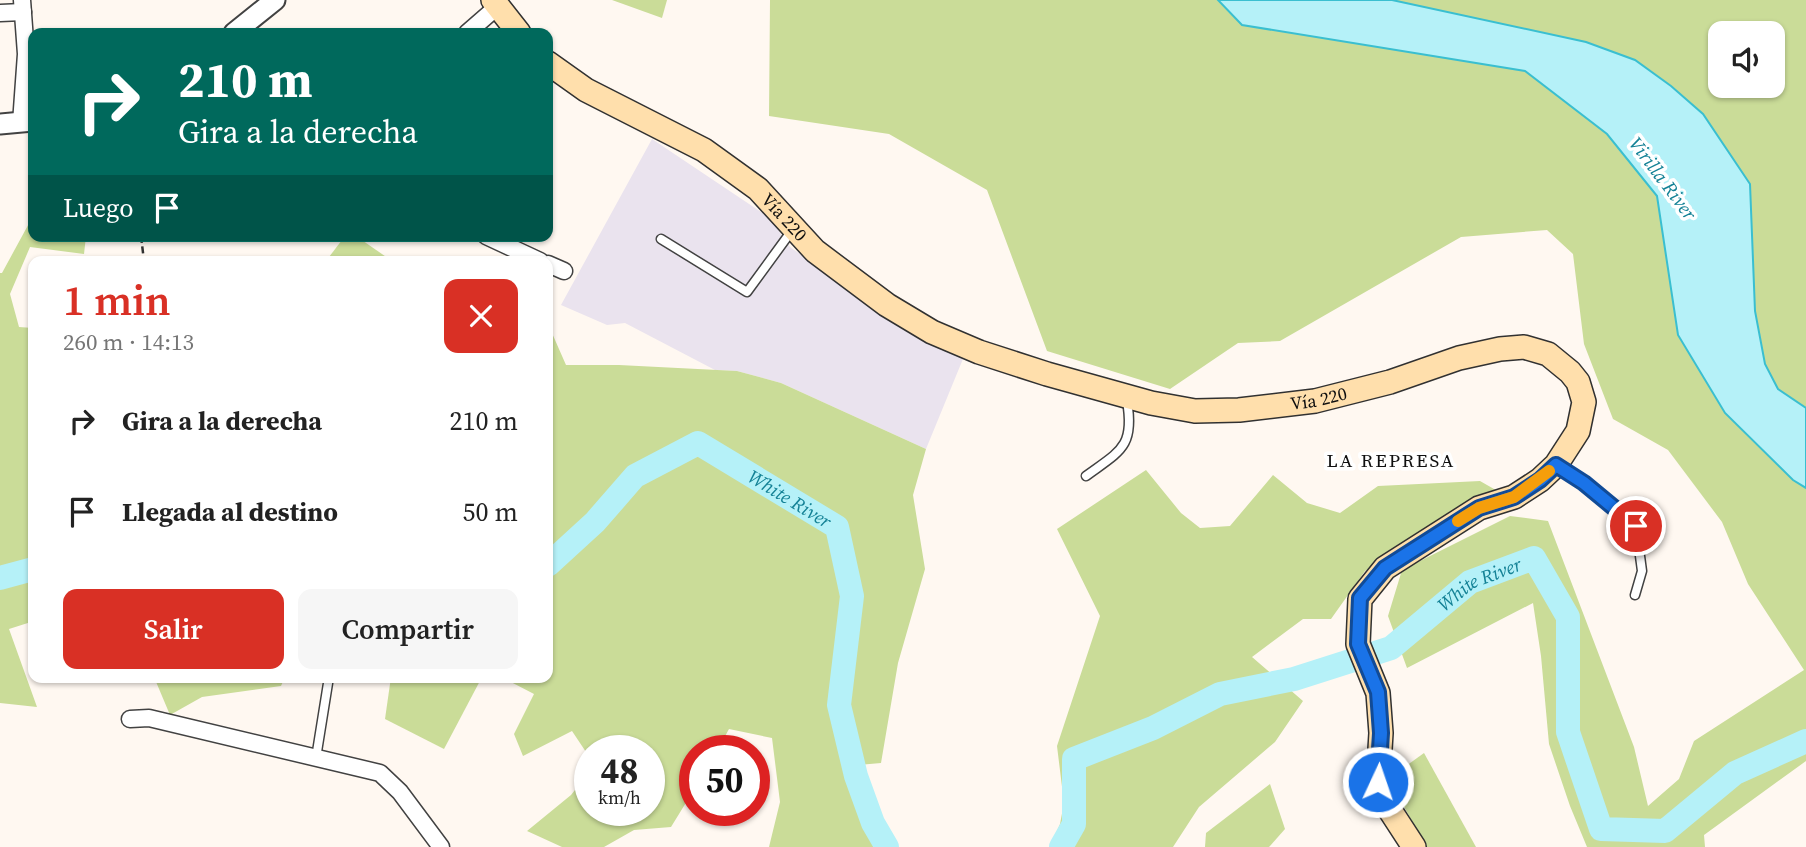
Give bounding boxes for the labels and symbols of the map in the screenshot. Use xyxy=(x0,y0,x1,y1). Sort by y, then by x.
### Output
water label: Virilla River xyxy=(1623,131,1704,226)
street label: Vía 220 xyxy=(756,187,813,246)
street label: Vía 220 xyxy=(1289,380,1350,416)
district label: LA REPRESA xyxy=(1327,447,1455,473)
water label: White River xyxy=(743,463,838,534)
pin xyxy=(1606,496,1666,556)
water label: White River xyxy=(1431,550,1526,617)
speed limit sign: 50 xyxy=(679,735,770,826)
position arrow xyxy=(1341,745,1415,819)

